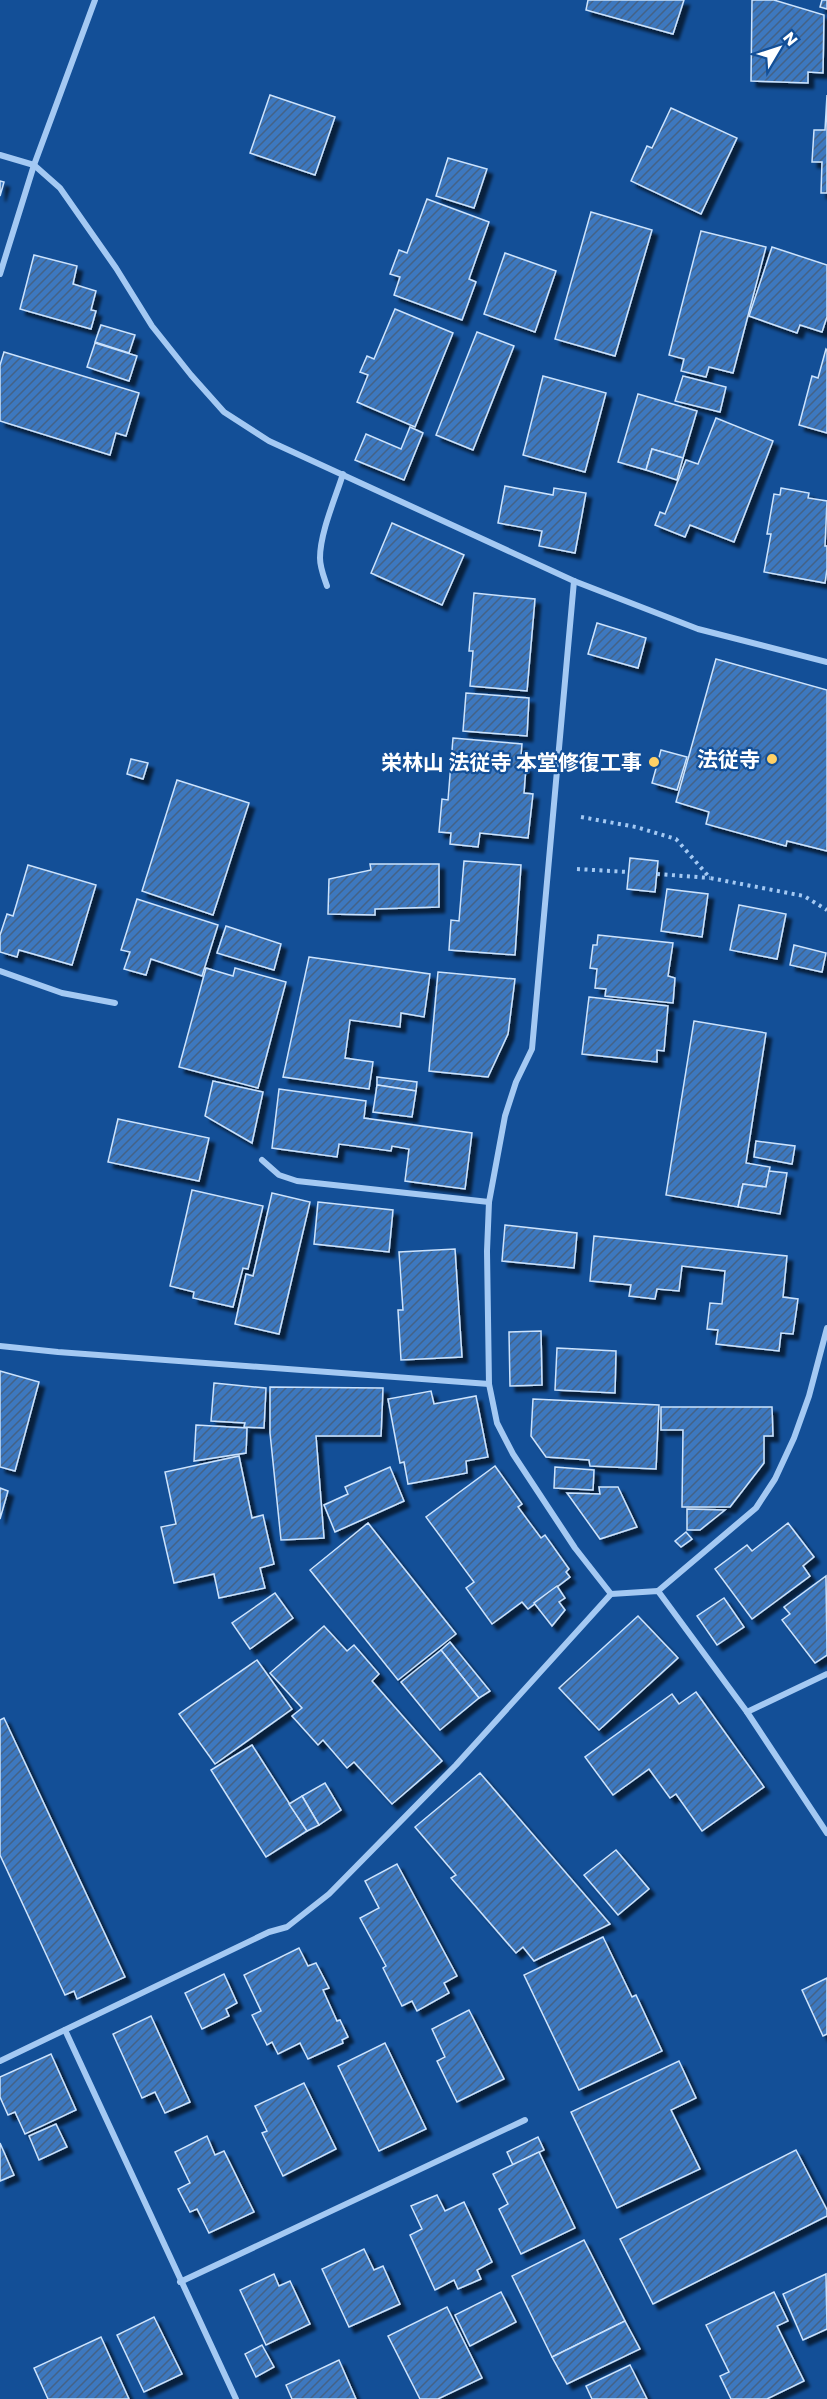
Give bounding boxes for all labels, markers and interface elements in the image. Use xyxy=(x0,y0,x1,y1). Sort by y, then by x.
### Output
north arrow xyxy=(749,18,809,78)
text: N xyxy=(778,27,803,51)
place label: 法従寺 xyxy=(697,745,760,774)
place label: 栄林山 法従寺 本堂修復工事 xyxy=(381,748,642,777)
marker: 法従寺 xyxy=(765,752,779,766)
marker: 栄林山 法従寺 本堂修復工事 xyxy=(647,755,661,769)

